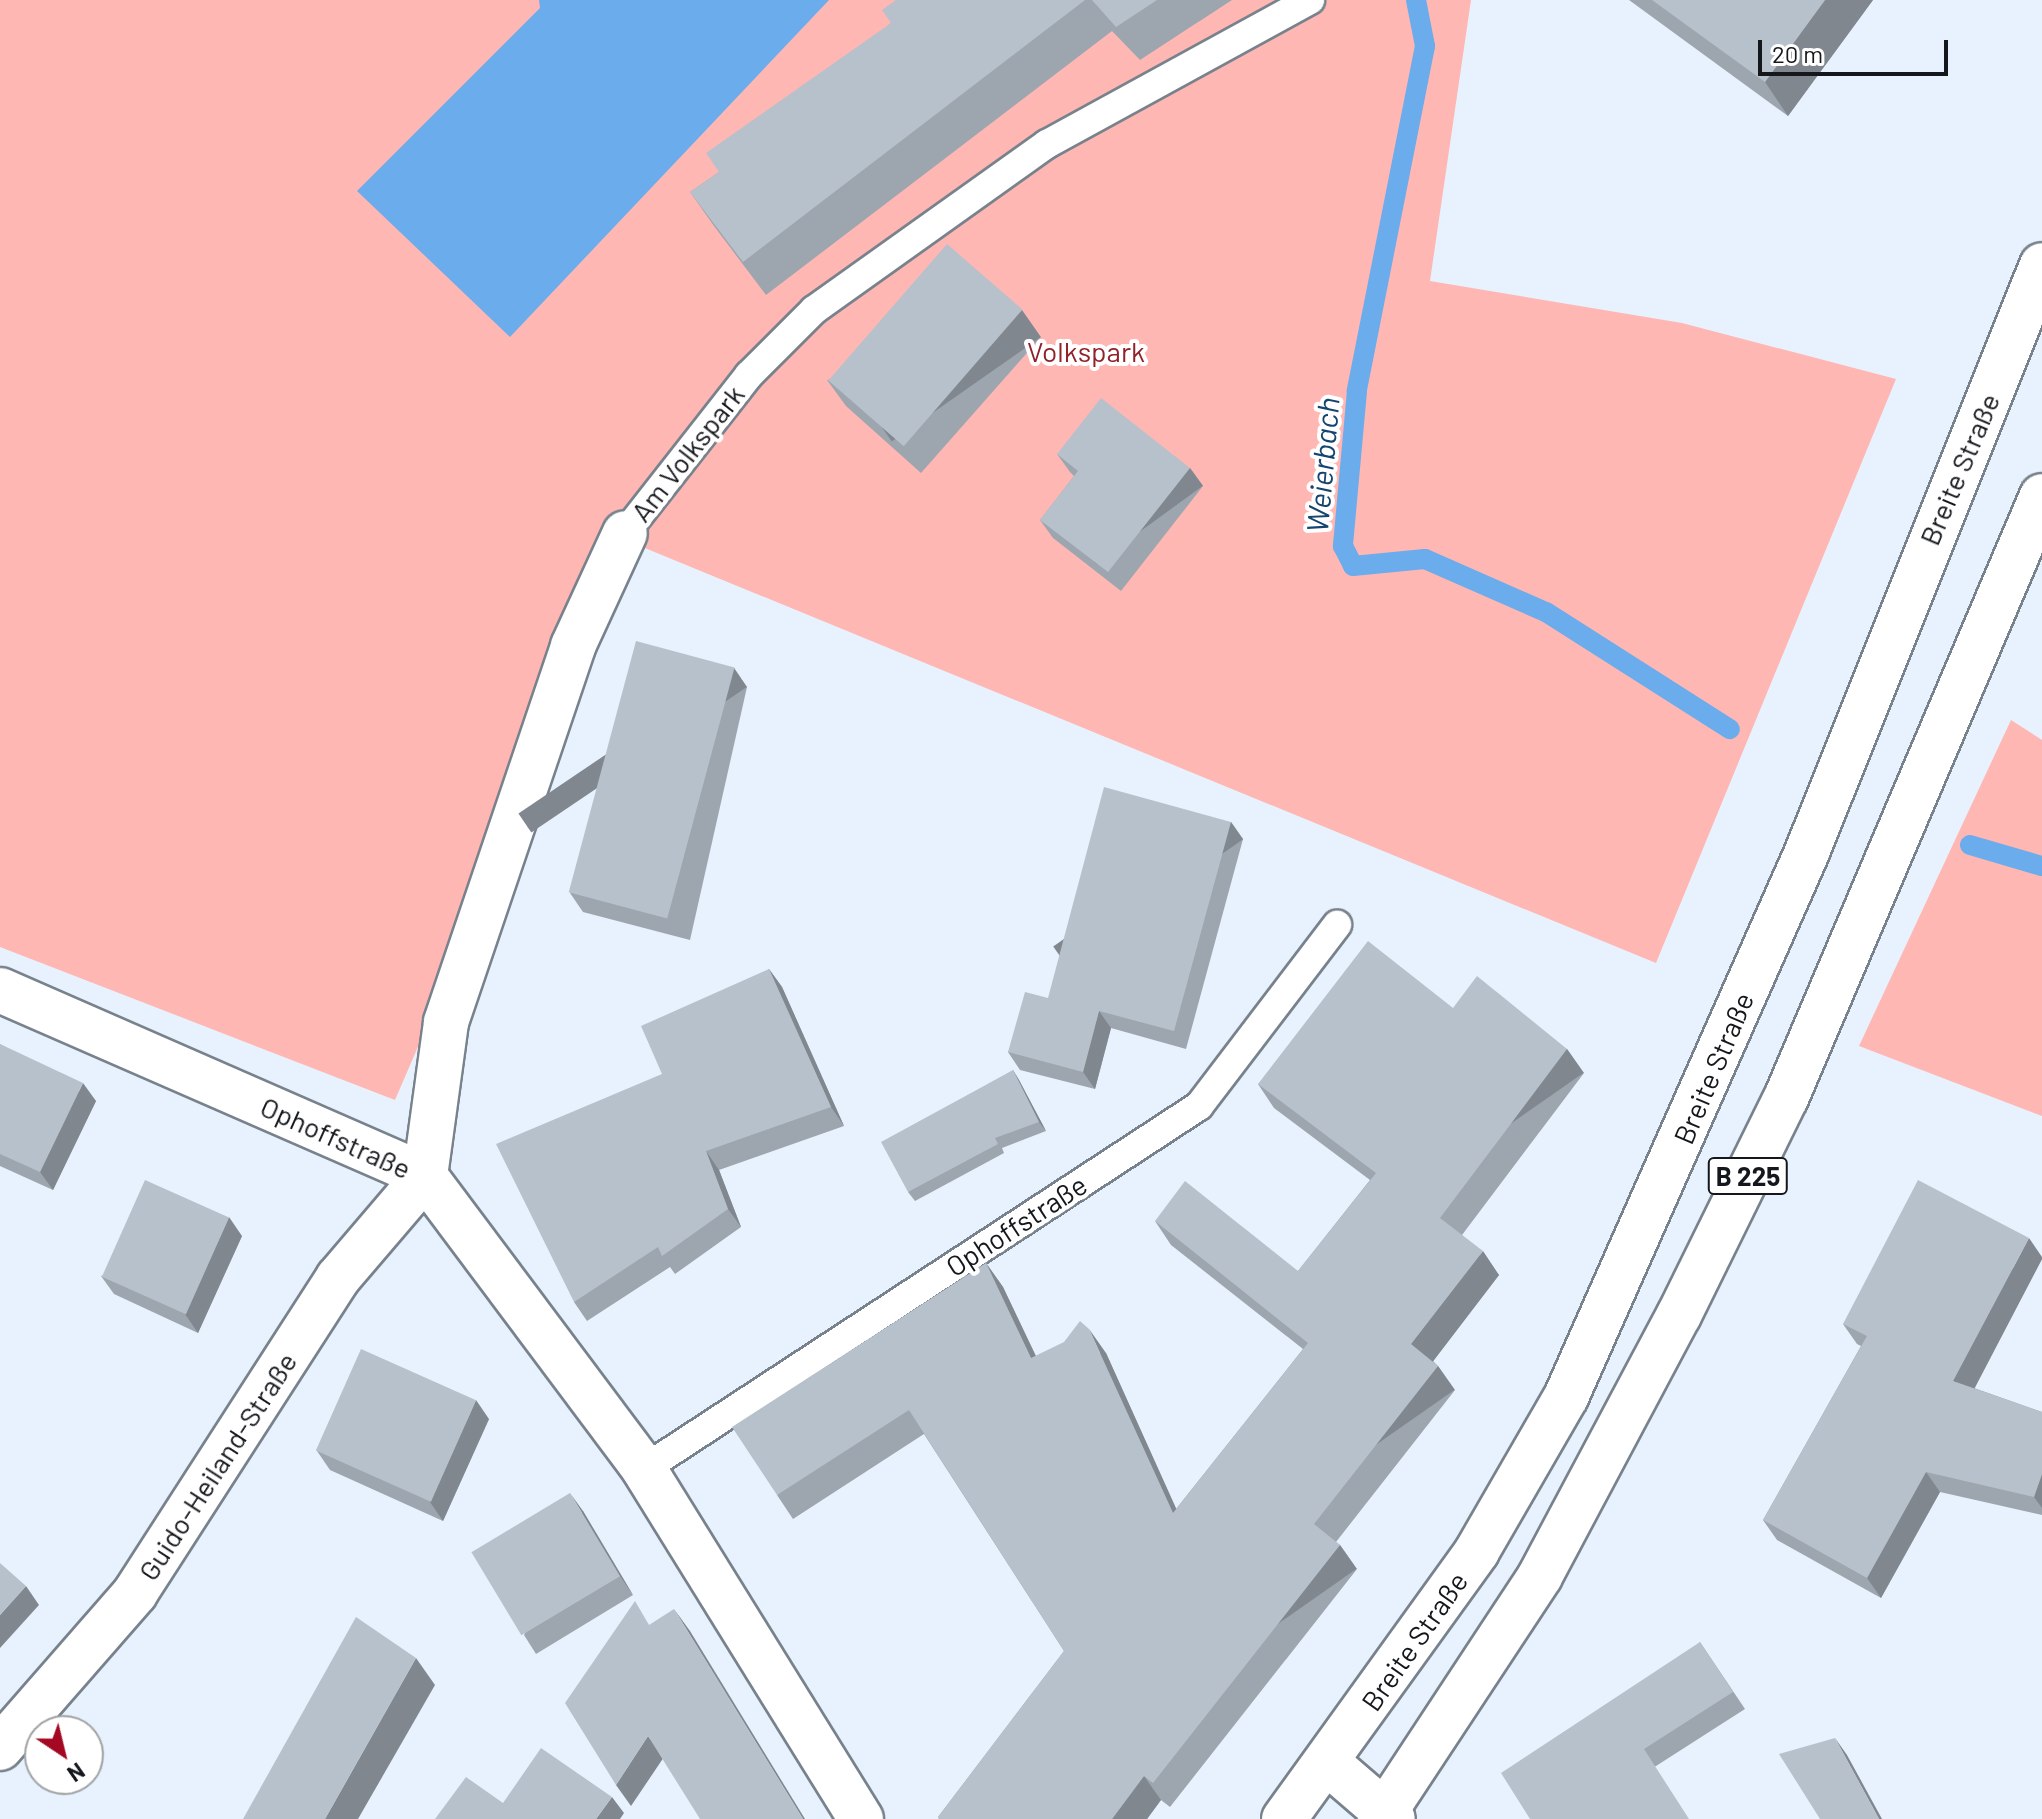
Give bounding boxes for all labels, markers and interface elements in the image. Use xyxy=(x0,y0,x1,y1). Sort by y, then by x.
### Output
scale bar xyxy=(1762,24,1952,74)
text: 20 m xyxy=(1772,39,1823,68)
park label: Volkspark xyxy=(1027,334,1145,368)
street label: Am Volkspark xyxy=(623,378,751,528)
street label: Breite Straße xyxy=(1912,388,2006,550)
water label: Weierbach xyxy=(1298,396,1346,534)
street label: Breite Straße xyxy=(1666,987,1760,1149)
street label: Ophoffstraße xyxy=(256,1089,416,1185)
road number: B 225 xyxy=(1706,1154,1790,1198)
street label: Ophoffstraße xyxy=(939,1167,1093,1283)
street label: Guido-Heiland-Straße xyxy=(131,1346,303,1586)
street label: Breite Straße xyxy=(1354,1565,1474,1717)
north arrow xyxy=(24,1715,104,1795)
text: N xyxy=(63,1758,90,1788)

